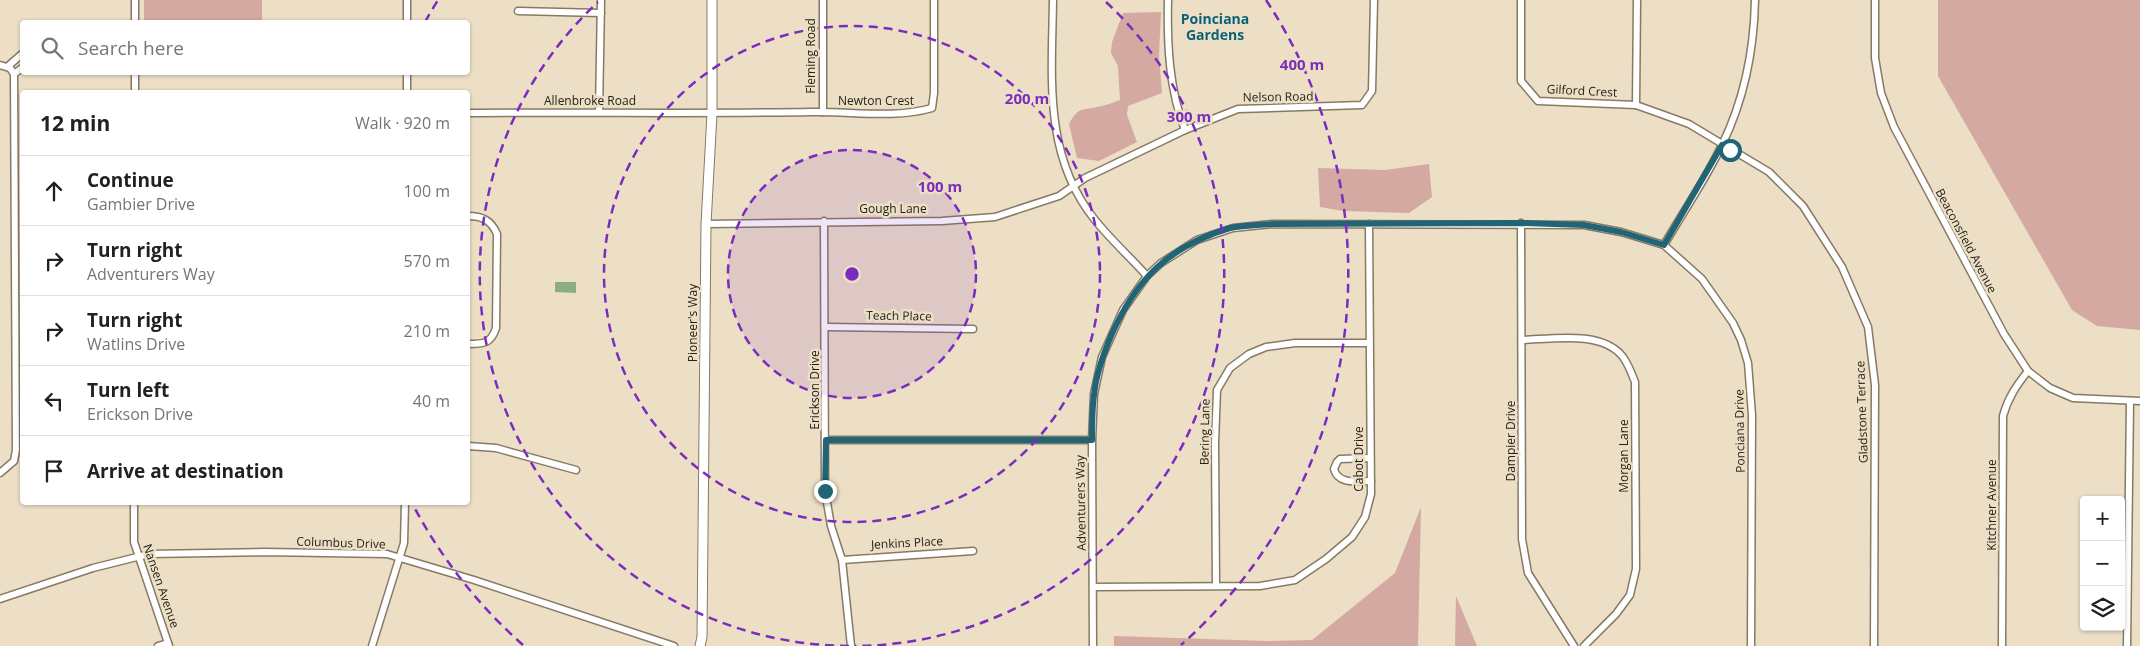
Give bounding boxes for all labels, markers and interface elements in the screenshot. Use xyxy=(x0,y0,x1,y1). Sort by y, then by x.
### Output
district label: Poinciana Gardens xyxy=(1181,9,1249,44)
street label: Fleming Road xyxy=(802,18,819,94)
search box xyxy=(20,20,470,75)
icon: search xyxy=(38,34,66,62)
text: Search here xyxy=(78,35,184,61)
text: 400 m xyxy=(1280,54,1324,74)
street label: Gilford Crest xyxy=(1546,80,1618,101)
street label: Nelson Road xyxy=(1242,87,1314,106)
text: 200 m xyxy=(1005,88,1049,108)
street label: Allenbroke Road xyxy=(544,92,636,109)
street label: Newton Crest xyxy=(838,92,914,109)
text: 300 m xyxy=(1167,106,1211,126)
text: 12 min xyxy=(40,109,110,137)
text: Walk · 920 m xyxy=(355,112,450,134)
route start xyxy=(1719,139,1742,162)
text: Continue xyxy=(87,167,174,193)
text: 100 m xyxy=(918,176,962,196)
icon: ahead xyxy=(40,177,68,205)
text: 100 m xyxy=(404,180,450,202)
street label: Beaconsfield Avenue xyxy=(1932,185,2001,296)
text: Gambier Drive xyxy=(87,193,195,215)
street label: Gough Lane xyxy=(859,200,927,217)
text: Turn right xyxy=(87,237,182,263)
icon: right xyxy=(40,247,68,275)
text: 570 m xyxy=(404,250,450,272)
text: Adventurers Way xyxy=(87,263,215,285)
centre of rings xyxy=(843,265,861,283)
street label: Pioneer's Way xyxy=(684,283,701,362)
street label: Teach Place xyxy=(866,306,932,325)
text: Turn right xyxy=(87,307,182,333)
icon: right xyxy=(40,317,68,345)
text: 210 m xyxy=(404,320,450,342)
text: Watlins Drive xyxy=(87,333,185,355)
street label: Erickson Drive xyxy=(806,350,823,430)
street label: Gladstone Terrace xyxy=(1851,360,1872,464)
text: Turn left xyxy=(87,377,169,403)
icon: left xyxy=(40,387,68,415)
street label: Ponciana Drive xyxy=(1730,389,1749,473)
text: 40 m xyxy=(413,390,450,412)
street label: Bering Lane xyxy=(1195,398,1214,465)
street label: Dampier Drive xyxy=(1502,400,1519,482)
text: Erickson Drive xyxy=(87,403,193,425)
street label: Morgan Lane xyxy=(1615,419,1632,493)
street label: Cabot Drive xyxy=(1350,426,1367,492)
street label: Adventurers Way xyxy=(1071,454,1090,551)
icon: arrive xyxy=(40,457,68,485)
text: Arrive at destination xyxy=(87,458,284,484)
street label: Kitchner Avenue xyxy=(1983,459,2000,551)
route end xyxy=(814,480,837,503)
map controls xyxy=(2080,496,2125,631)
button: + xyxy=(2080,496,2125,541)
street label: Columbus Drive xyxy=(296,532,386,553)
street label: Jenkins Place xyxy=(869,532,944,553)
button: − xyxy=(2080,541,2125,586)
street label: Nansen Avenue xyxy=(139,542,184,630)
button: layers xyxy=(2080,586,2125,631)

